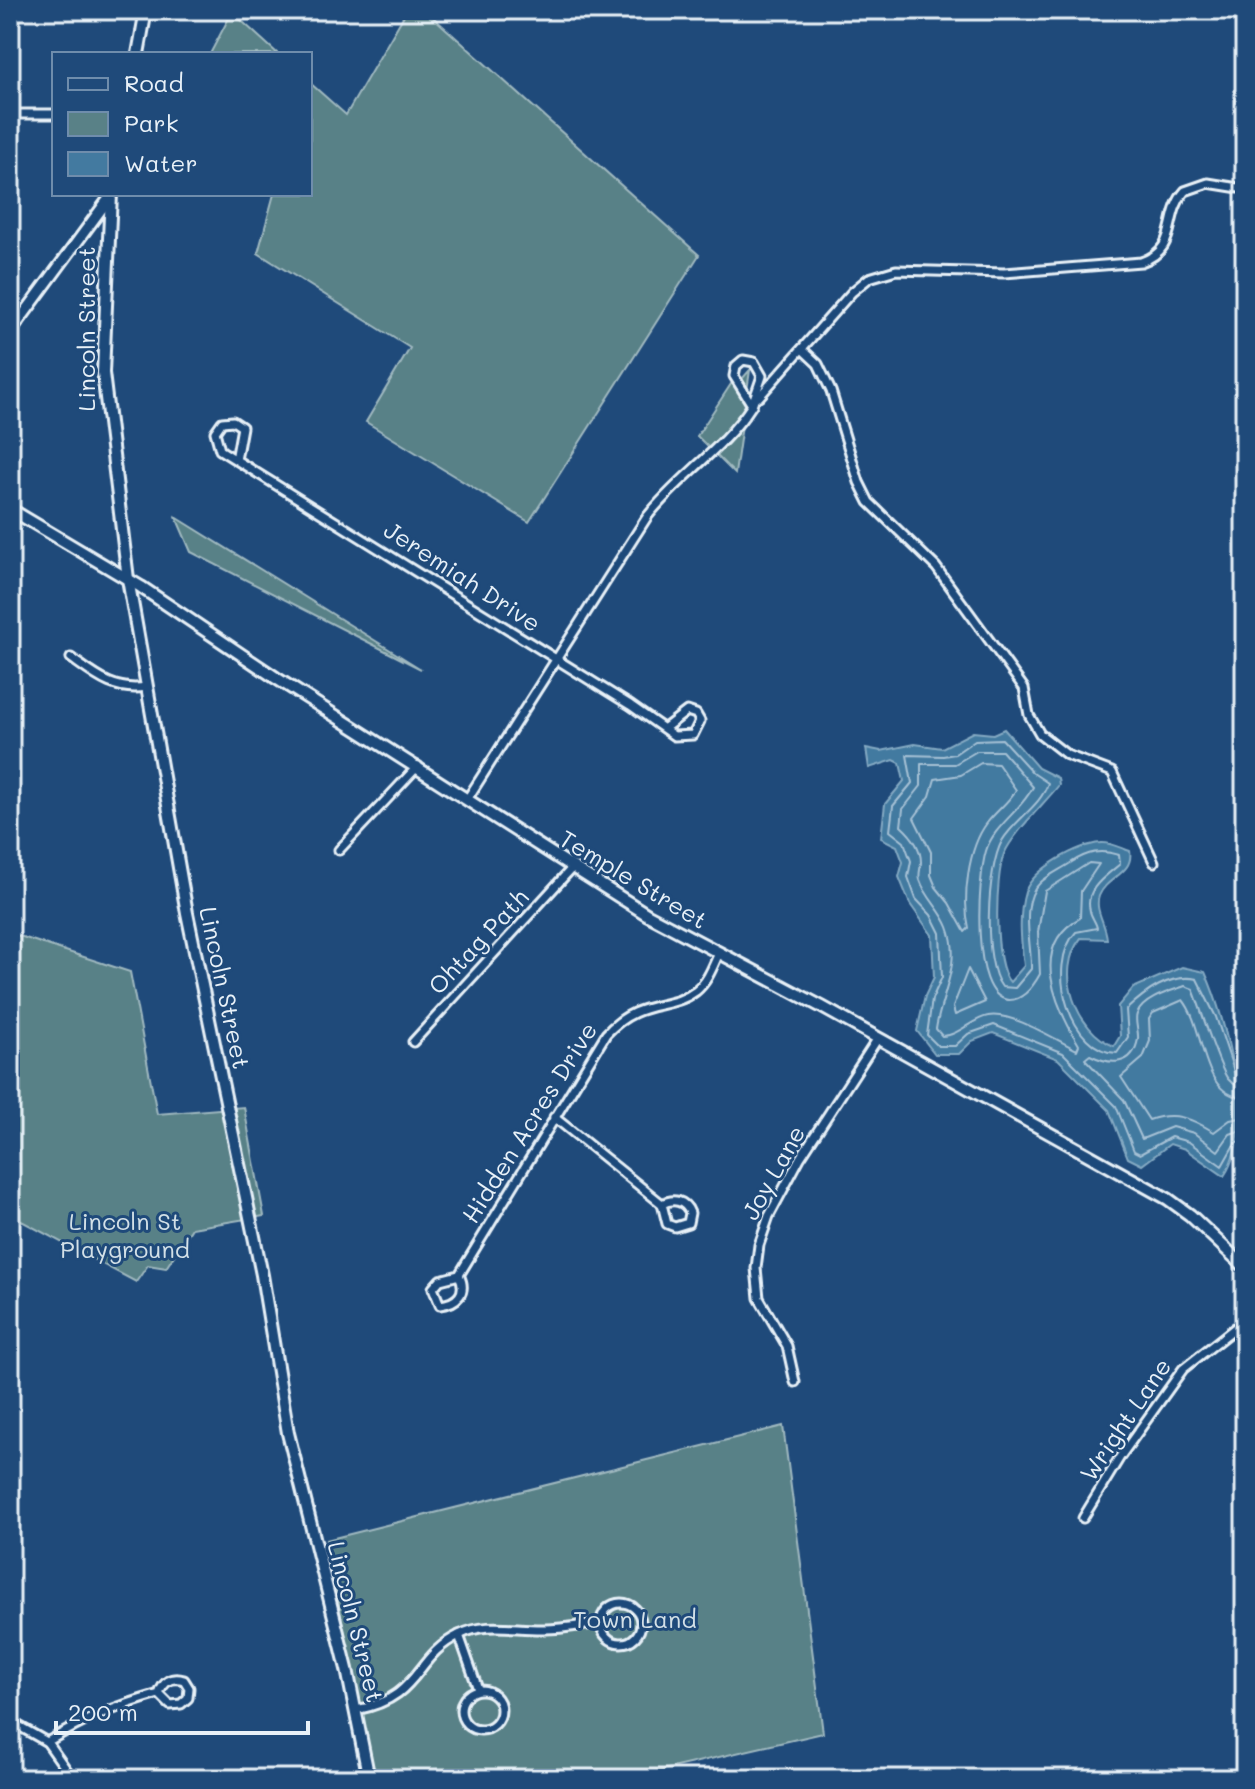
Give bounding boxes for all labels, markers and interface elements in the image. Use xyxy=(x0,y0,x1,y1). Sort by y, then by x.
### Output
legend xyxy=(52,52,312,196)
text: Road xyxy=(124,67,184,98)
text: Park xyxy=(124,107,178,138)
text: Water xyxy=(124,147,198,178)
street label: Lincoln Street xyxy=(70,247,101,412)
street label: Jeremiah Drive xyxy=(378,513,547,638)
street label: Temple Street xyxy=(554,822,713,935)
street label: Ohtag Path xyxy=(421,882,535,1000)
street label: Lincoln Street xyxy=(193,904,258,1072)
street label: Hidden Acres Drive xyxy=(454,1016,603,1228)
street label: Joy Lane xyxy=(734,1120,811,1225)
park label: Lincoln St Playground xyxy=(60,1205,190,1264)
street label: Wright Lane xyxy=(1072,1352,1177,1487)
street label: Lincoln Street xyxy=(321,1538,391,1705)
park label: Town Land xyxy=(573,1603,697,1634)
scale bar xyxy=(56,1685,308,1735)
text: 200 m xyxy=(68,1696,138,1727)

